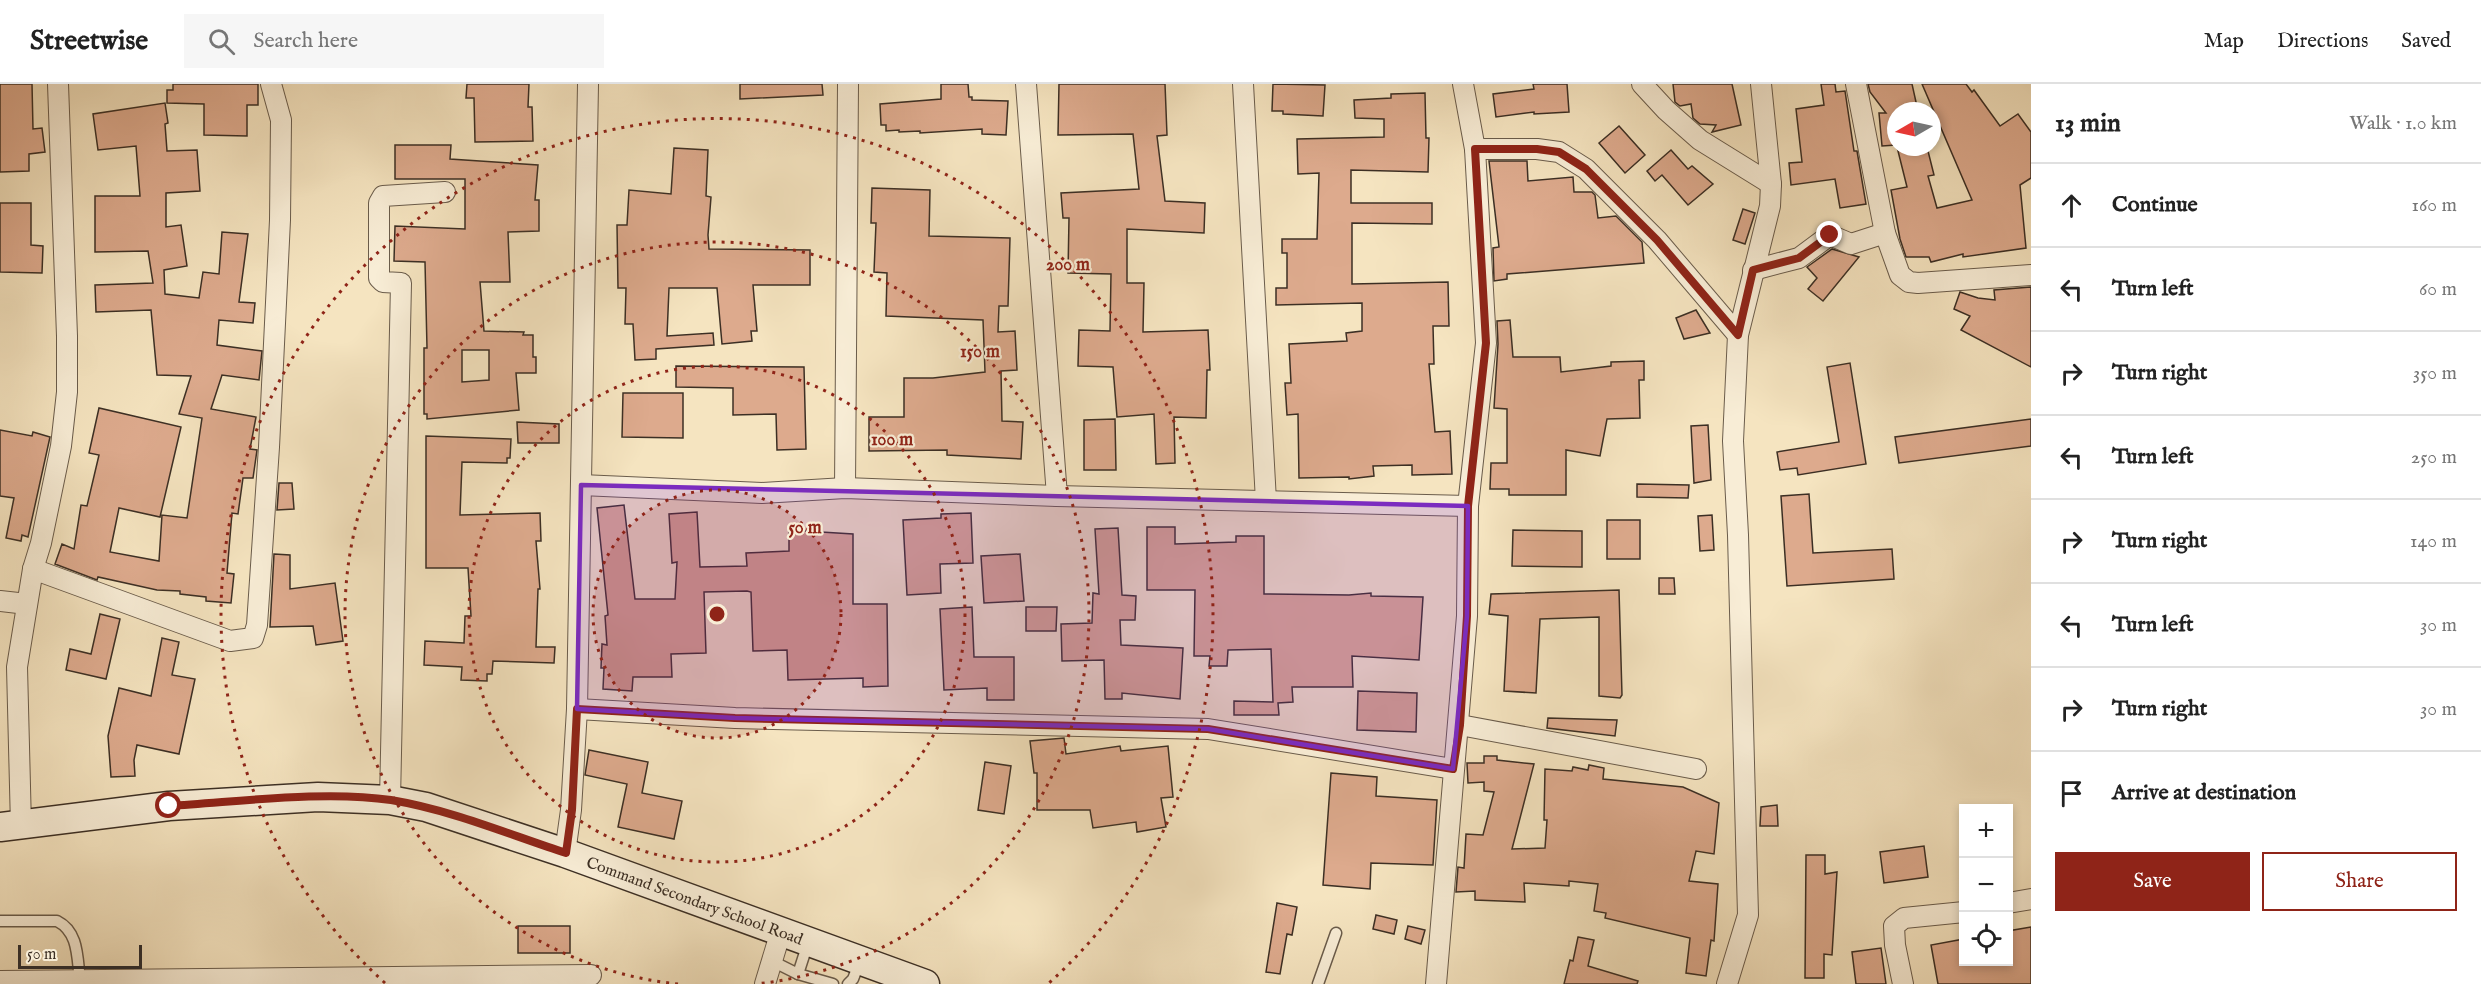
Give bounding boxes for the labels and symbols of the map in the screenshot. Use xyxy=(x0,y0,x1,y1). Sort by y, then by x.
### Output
north arrow xyxy=(1887,102,1941,156)
route end xyxy=(1816,221,1842,247)
text: 200 m xyxy=(1046,254,1090,277)
text: 150 m xyxy=(960,341,1000,364)
text: 100 m xyxy=(871,429,913,452)
text: 50 m xyxy=(788,517,822,540)
centre of rings xyxy=(707,604,727,624)
route start xyxy=(155,792,181,818)
street label: Command Secondary School Road xyxy=(583,853,806,951)
scale bar xyxy=(18,942,142,970)

